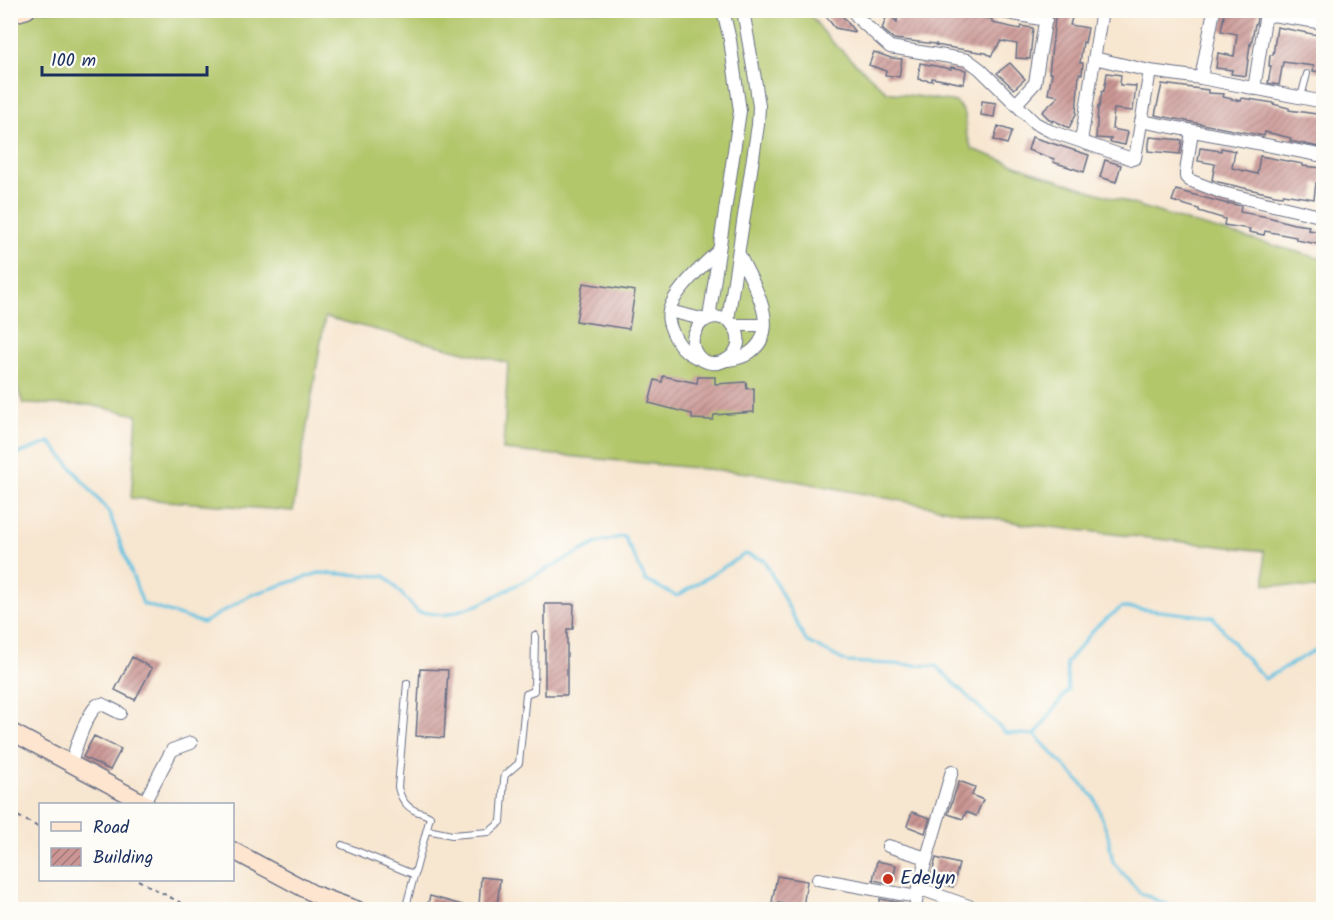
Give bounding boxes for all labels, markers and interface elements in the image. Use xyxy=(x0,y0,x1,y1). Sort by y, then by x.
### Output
scale bar xyxy=(42,39,207,77)
text: 100 m xyxy=(51,47,96,76)
legend xyxy=(39,803,234,881)
text: Road xyxy=(93,814,130,843)
text: Building xyxy=(93,844,153,873)
place label: Edelyn xyxy=(900,863,956,895)
marker: Edelyn xyxy=(881,872,895,886)

